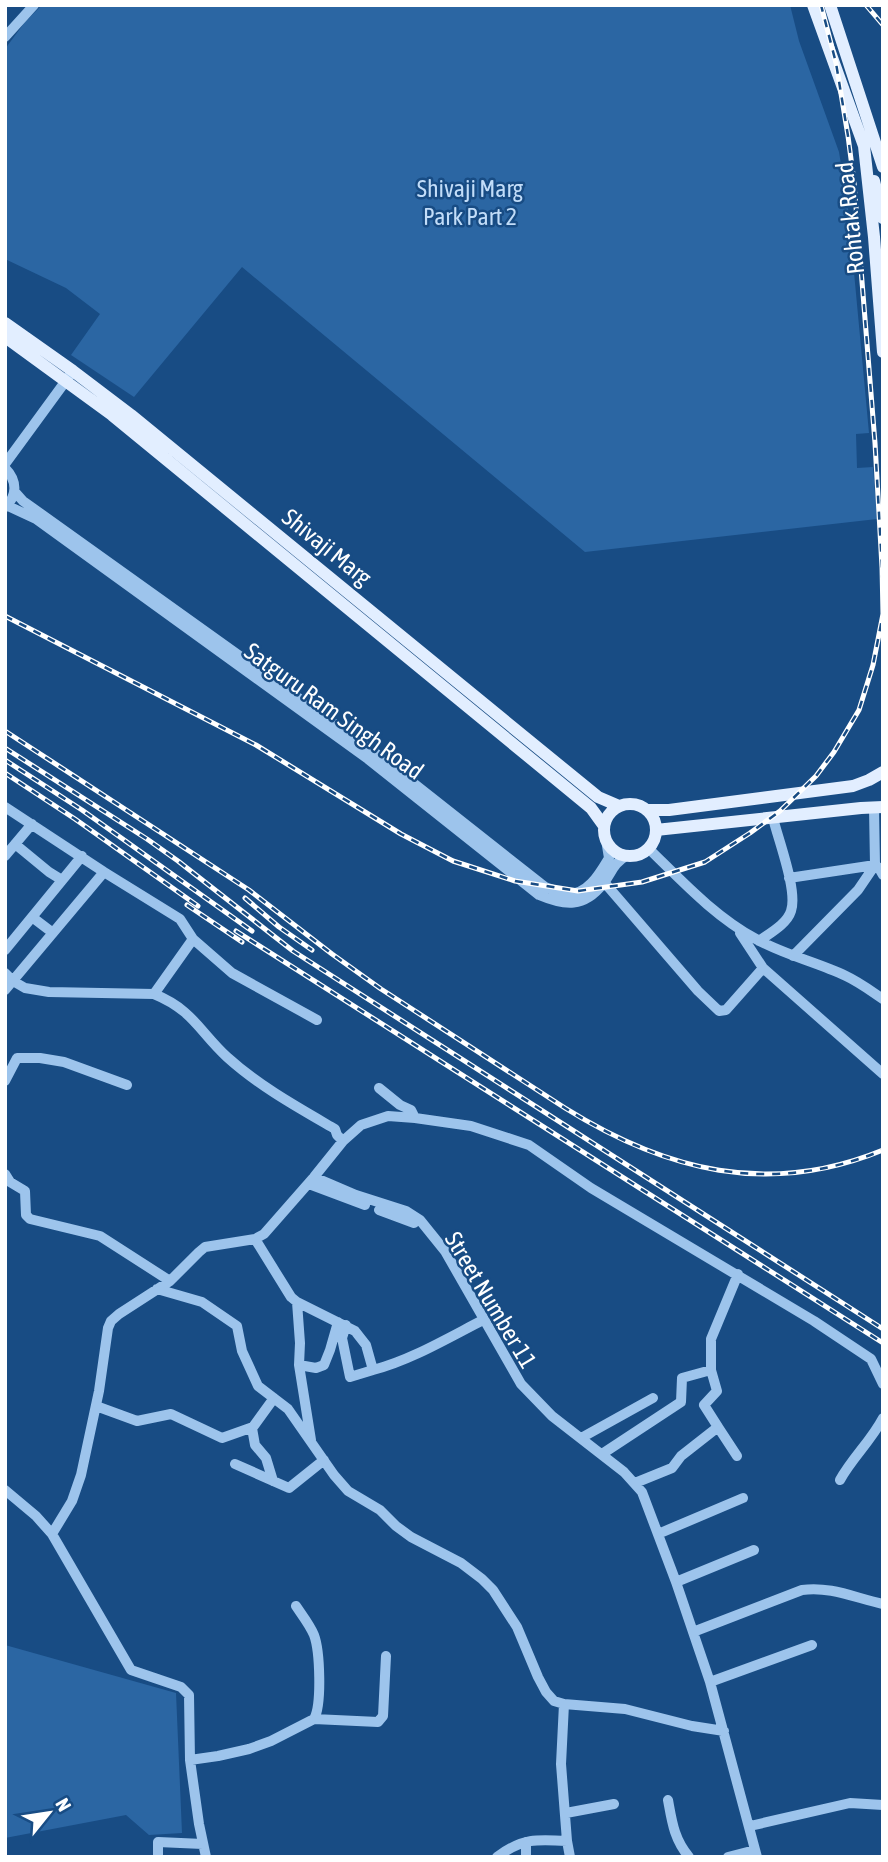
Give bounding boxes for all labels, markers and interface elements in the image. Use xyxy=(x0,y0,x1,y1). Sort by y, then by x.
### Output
street label: Rohtak Road xyxy=(831,161,869,275)
park label: Shivaji Marg Park Part 2 xyxy=(417,175,524,230)
street label: Shivaji Marg xyxy=(277,503,377,591)
street label: Satguru Ram Singh Road xyxy=(239,637,429,785)
street label: Street Number 11 xyxy=(440,1227,542,1373)
north arrow xyxy=(14,1778,84,1848)
text: N xyxy=(51,1794,76,1815)

